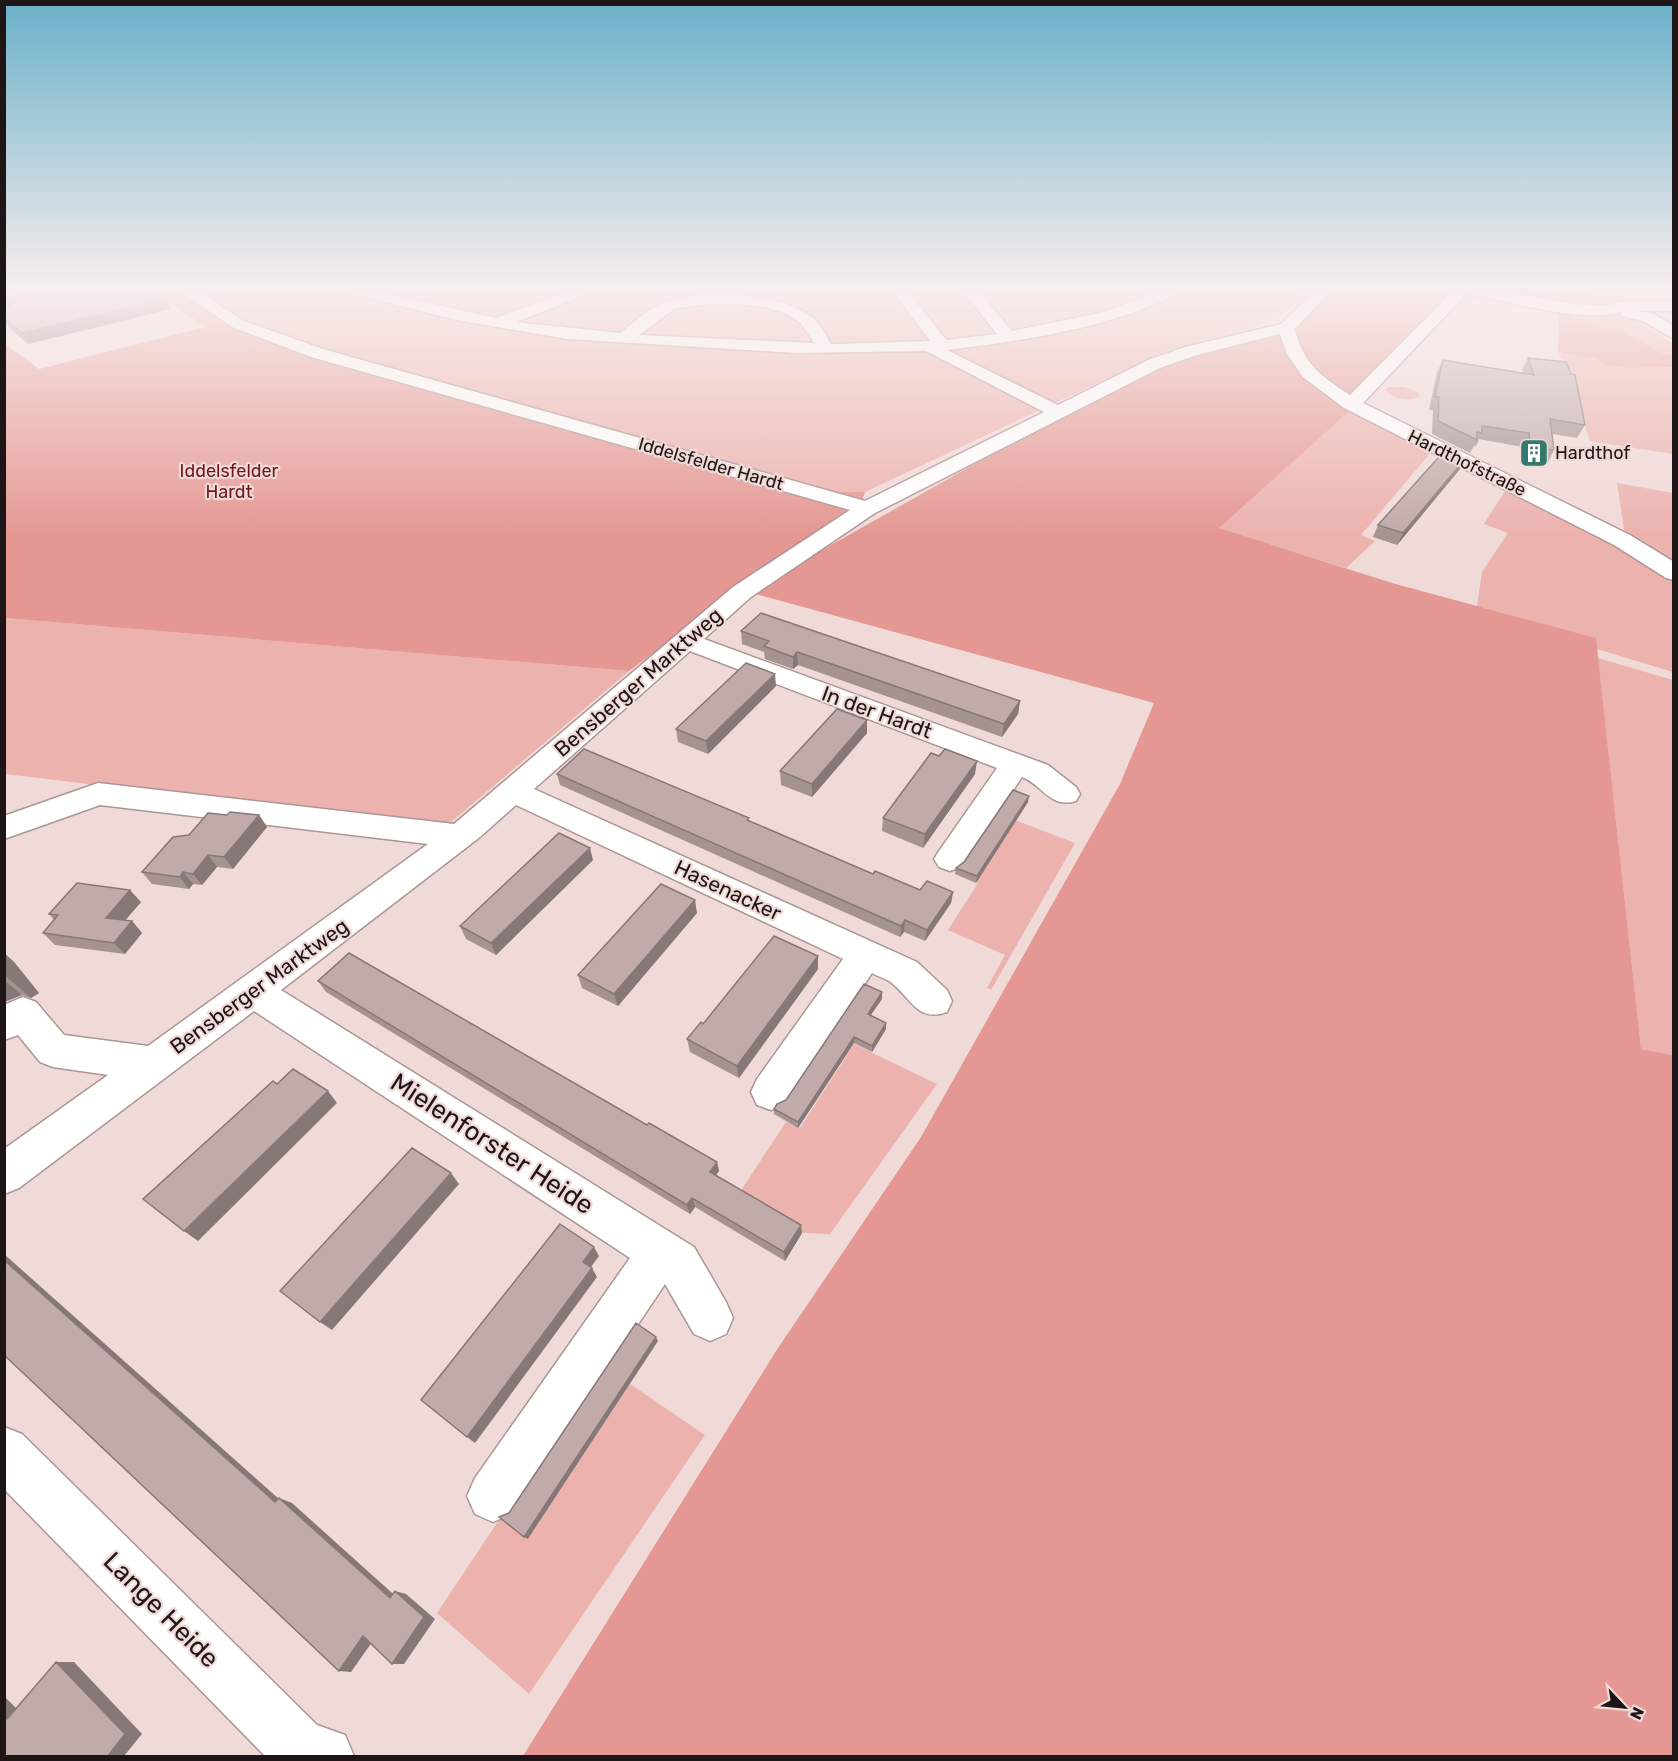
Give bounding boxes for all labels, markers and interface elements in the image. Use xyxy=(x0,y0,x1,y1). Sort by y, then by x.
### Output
street label: Hardthofstraße xyxy=(1404,425,1530,501)
street label: Iddelsfelder Hardt xyxy=(636,433,786,495)
building icon: Hardthof xyxy=(1518,437,1550,469)
place label: Hardthof xyxy=(1555,442,1630,464)
park label: Iddelsfelder Hardt xyxy=(180,460,279,503)
street label: Bensberger Marktweg xyxy=(549,602,727,762)
street label: In der Hardt xyxy=(818,680,936,744)
street label: Hasenacker xyxy=(671,854,785,926)
street label: Bensberger Marktweg xyxy=(165,913,353,1059)
street label: Mielenforster Heide xyxy=(385,1067,599,1221)
street label: Lange Heide xyxy=(97,1546,225,1674)
north arrow xyxy=(1594,1677,1654,1737)
text: N xyxy=(1626,1704,1648,1723)

